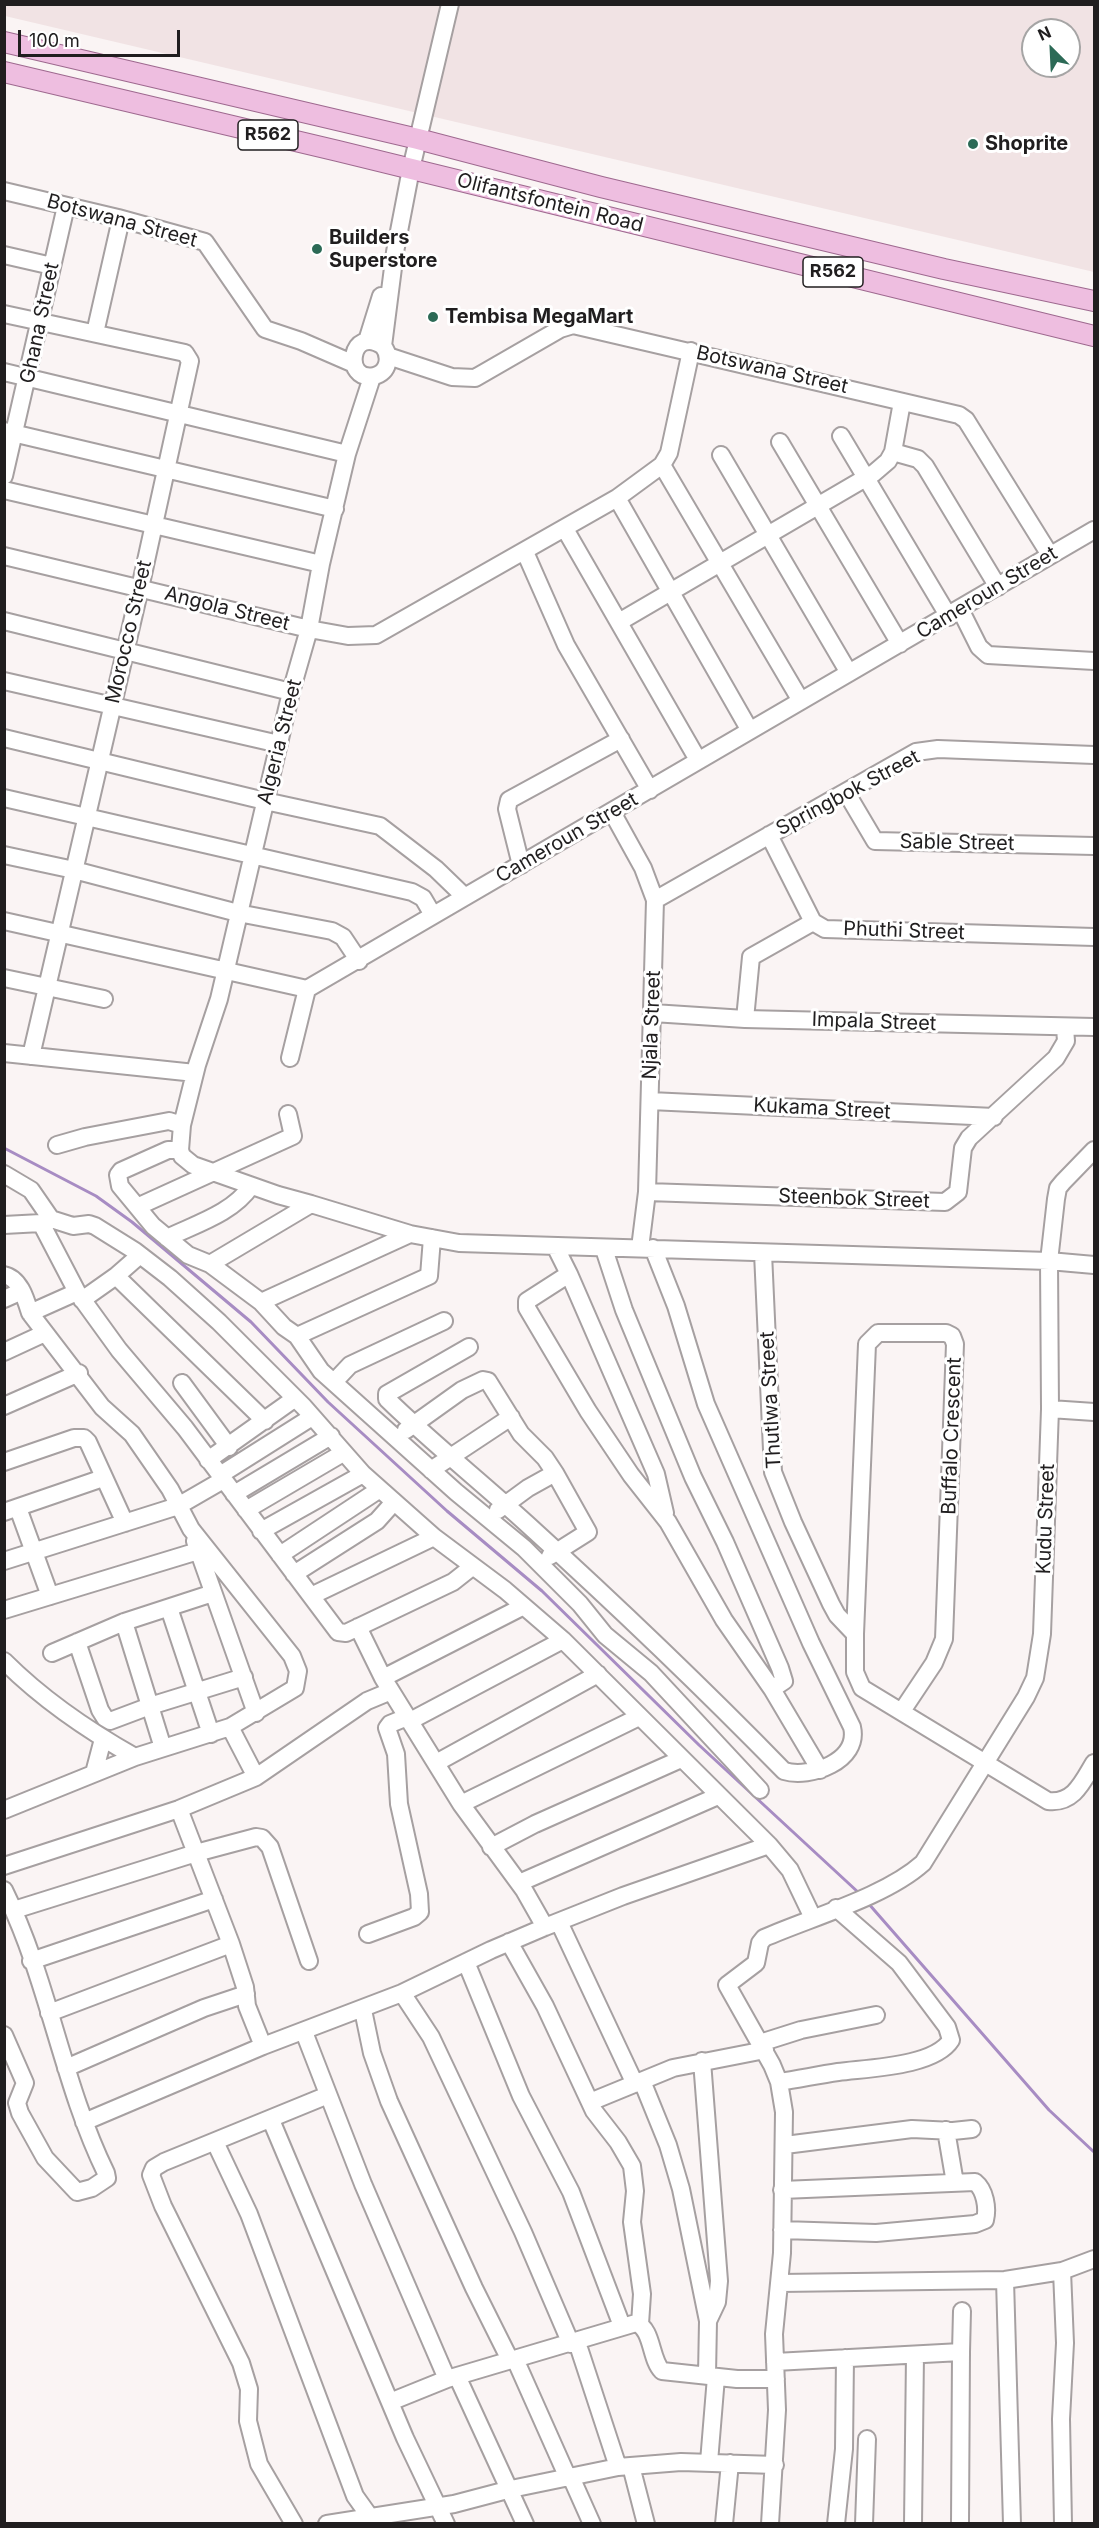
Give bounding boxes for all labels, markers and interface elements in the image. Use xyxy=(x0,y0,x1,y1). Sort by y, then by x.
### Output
scale bar xyxy=(21,18,183,56)
north arrow xyxy=(1021,18,1081,78)
text: N xyxy=(1035,22,1054,45)
text: 100 m xyxy=(29,30,80,51)
road number: R562 xyxy=(238,120,298,150)
place label: Shoprite xyxy=(985,132,1068,156)
marker: Shoprite xyxy=(966,137,980,151)
street label: Olifantsfontein Road xyxy=(454,168,646,238)
street label: Botswana Street xyxy=(44,189,200,253)
place label: Builders Superstore xyxy=(329,226,437,273)
marker: Builders Superstore xyxy=(310,242,324,256)
road number: R562 xyxy=(803,257,863,287)
street label: Ghana Street xyxy=(15,260,65,386)
place label: Tembisa MegaMart xyxy=(445,305,633,329)
marker: Tembisa MegaMart xyxy=(426,310,440,324)
street label: Botswana Street xyxy=(694,341,850,399)
street label: Cameroun Street xyxy=(912,542,1062,644)
street label: Morocco Street xyxy=(101,558,157,706)
street label: Angola Street xyxy=(162,582,292,636)
street label: Algeria Street xyxy=(253,677,307,807)
street label: Springbok Street xyxy=(772,745,924,841)
street label: Cameroun Street xyxy=(492,788,642,888)
street label: Sable Street xyxy=(899,830,1015,856)
street label: Phuthi Street xyxy=(843,917,965,945)
street label: Njala Street xyxy=(638,970,666,1080)
street label: Impala Street xyxy=(811,1008,937,1036)
street label: Kukama Street xyxy=(753,1093,891,1125)
street label: Steenbok Street xyxy=(778,1184,930,1214)
street label: Thutlwa Street xyxy=(755,1331,787,1469)
street label: Buffalo Crescent xyxy=(937,1357,967,1515)
street label: Kudu Street xyxy=(1032,1463,1060,1575)

